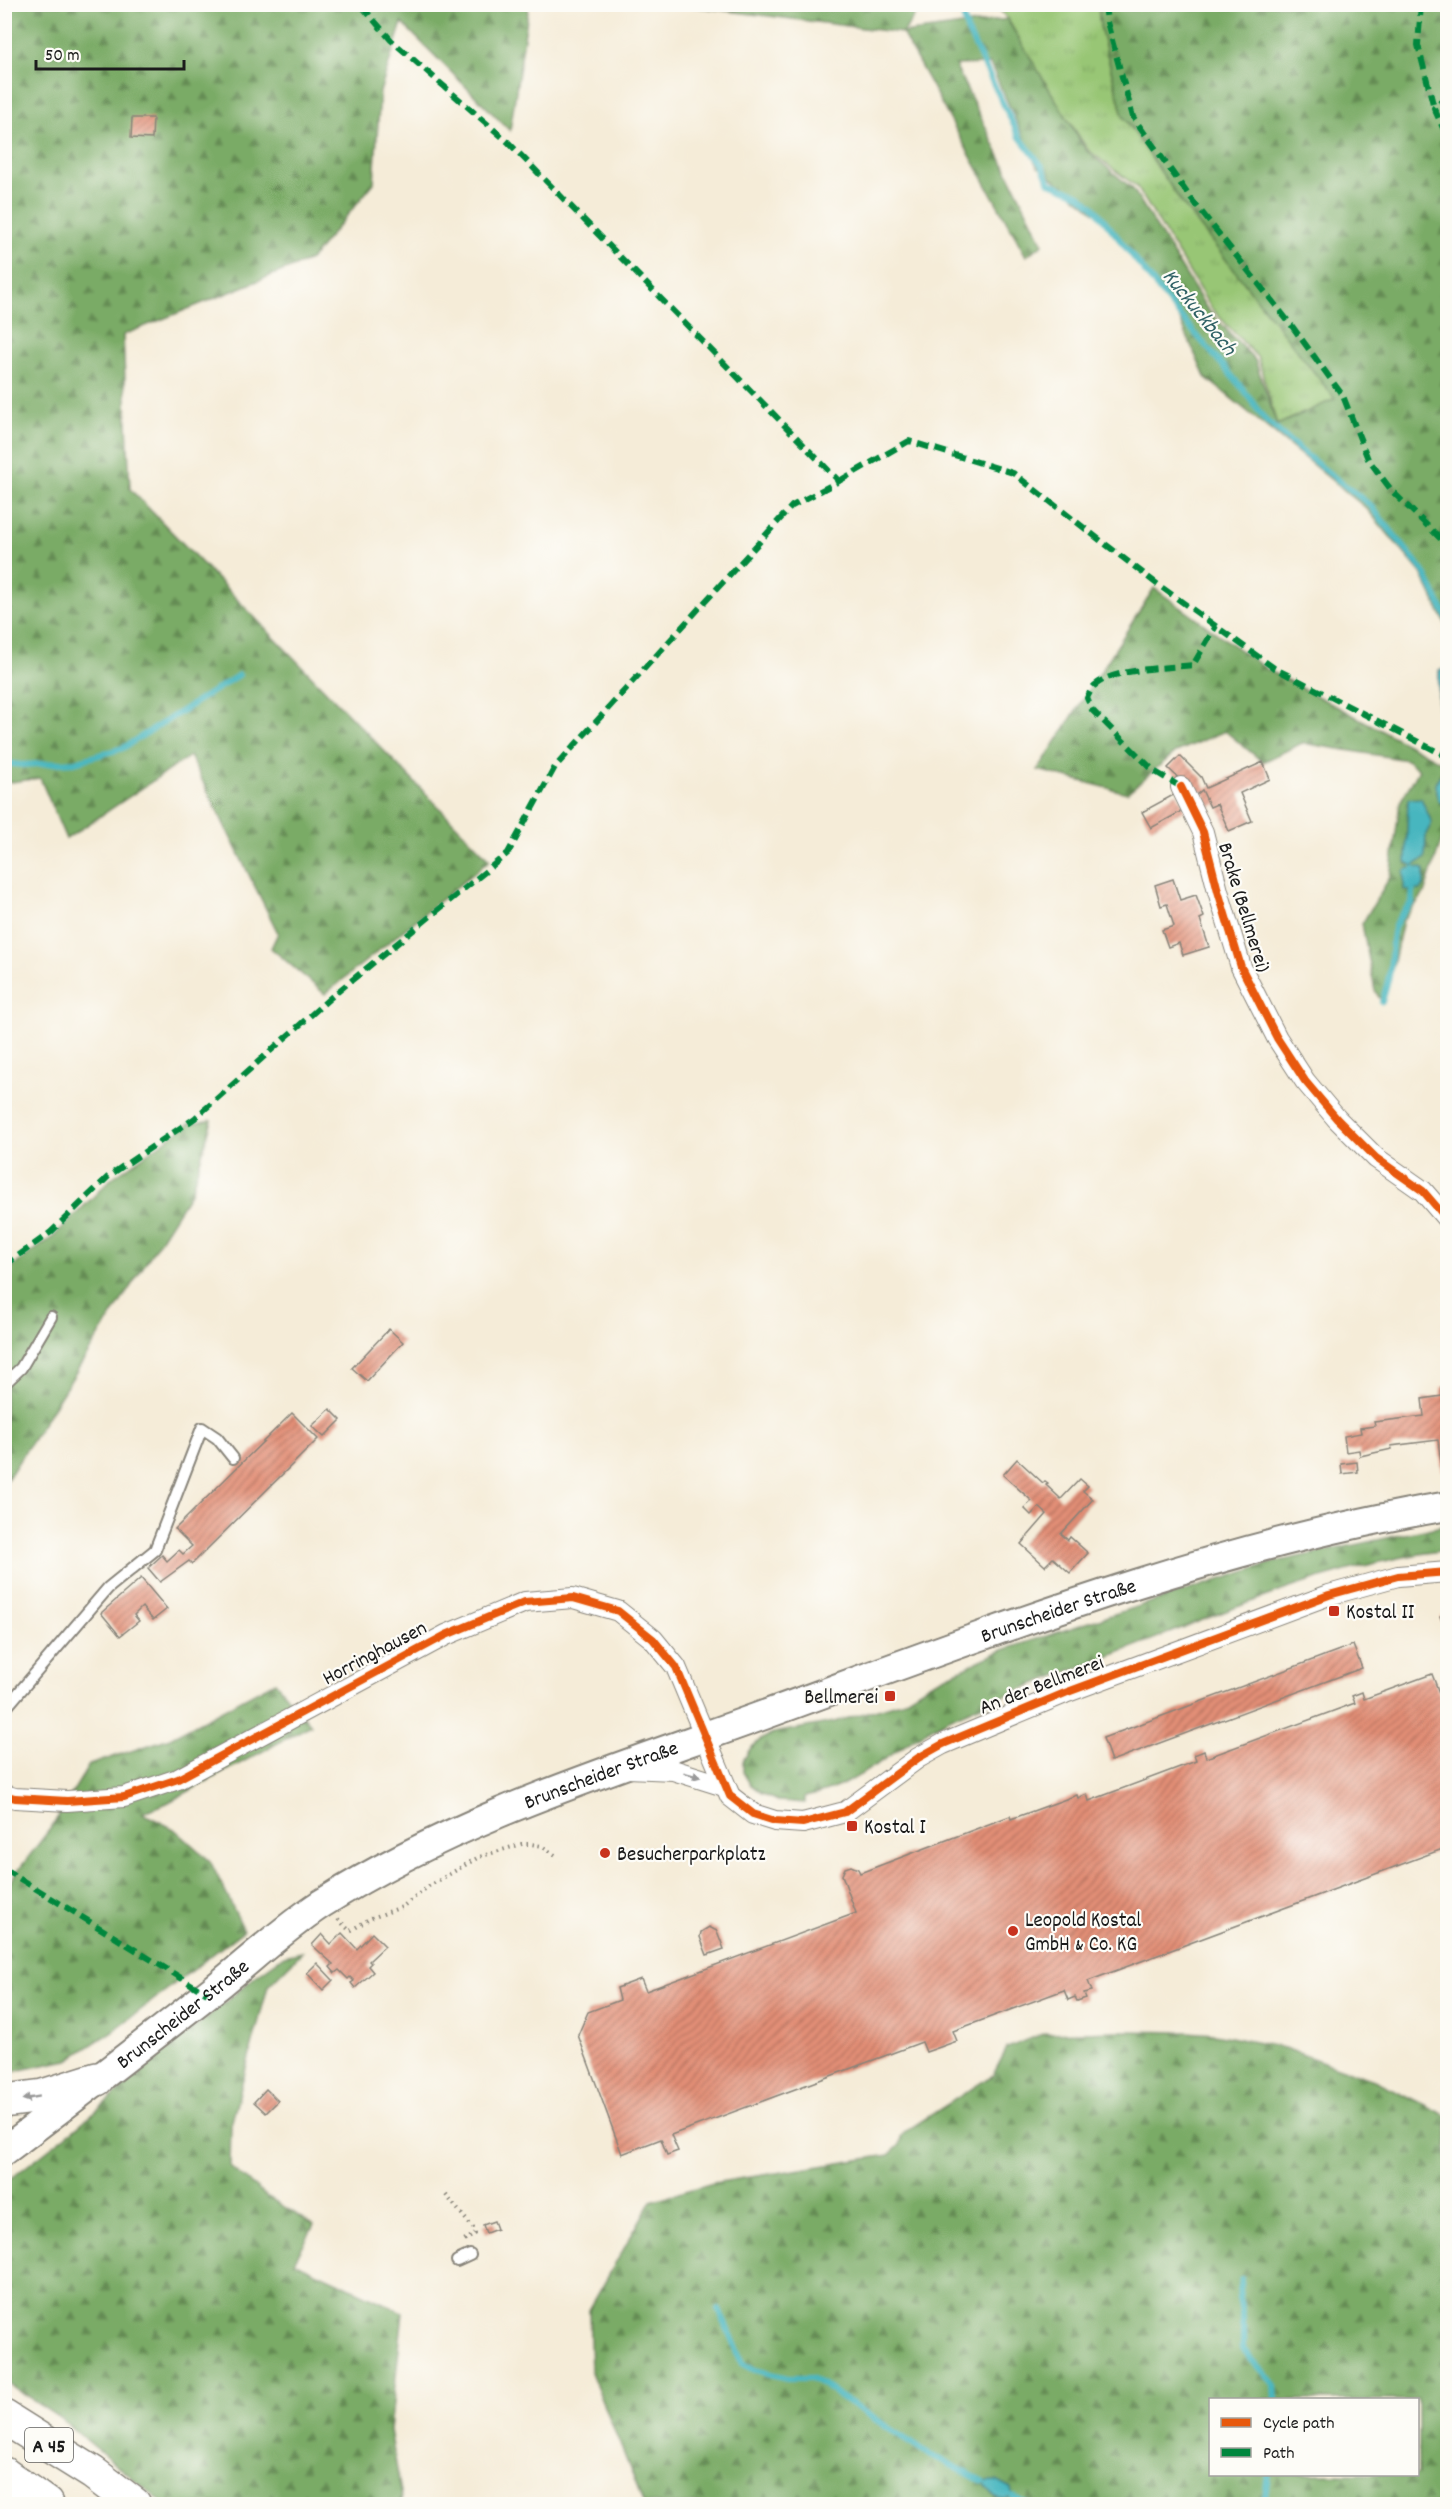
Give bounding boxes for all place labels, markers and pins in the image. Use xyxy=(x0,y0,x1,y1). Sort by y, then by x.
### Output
place label: Kostal II xyxy=(1346,1599,1415,1629)
marker: Kostal II xyxy=(1327,1604,1341,1618)
place label: Bellmerei xyxy=(804,1684,878,1714)
marker: Bellmerei xyxy=(883,1689,897,1703)
place label: Kostal I xyxy=(864,1814,926,1844)
marker: Kostal I xyxy=(845,1819,859,1833)
place label: Besucherparkplatz xyxy=(617,1841,765,1871)
marker: Besucherparkplatz xyxy=(598,1846,612,1860)
place label: Leopold Kostal GmbH & Co. KG xyxy=(1025,1907,1141,1961)
marker: Leopold Kostal GmbH & Co. KG xyxy=(1006,1924,1020,1938)

